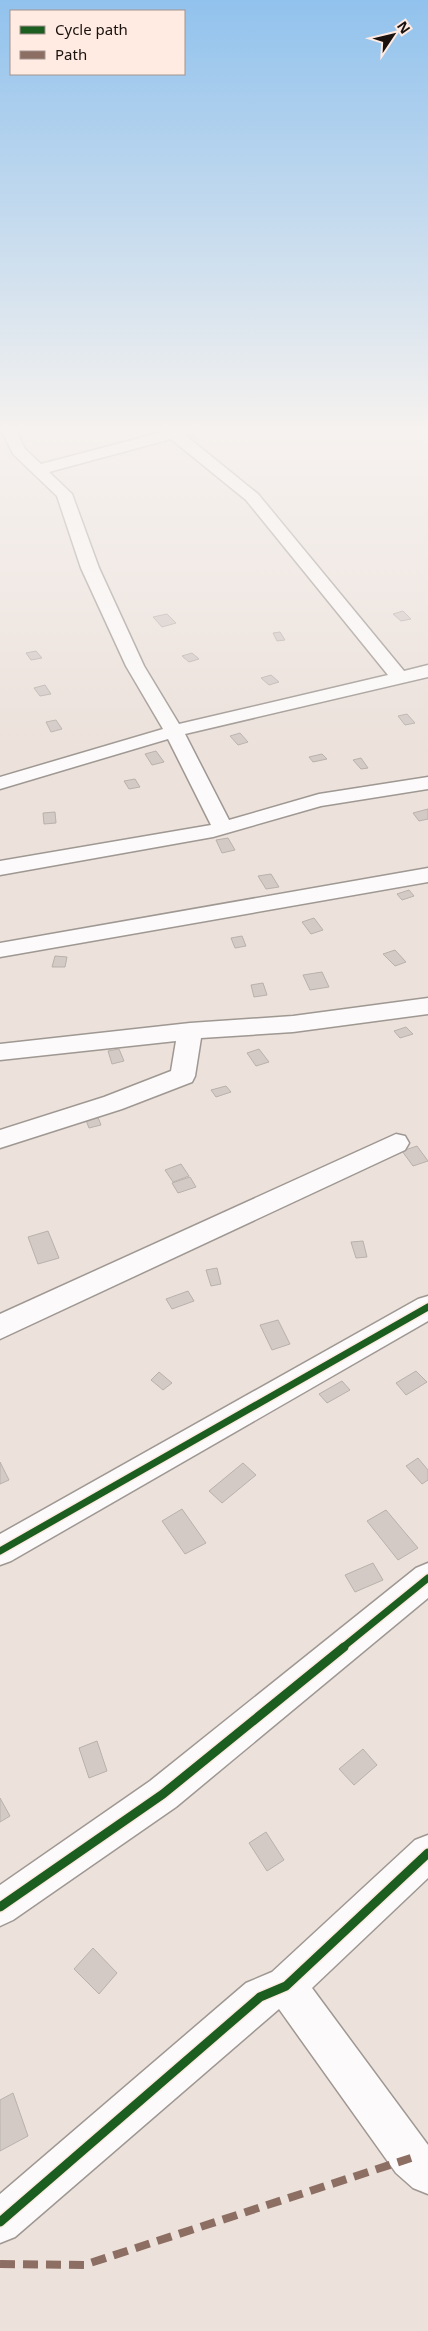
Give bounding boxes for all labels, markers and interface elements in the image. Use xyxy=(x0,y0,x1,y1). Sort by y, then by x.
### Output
legend xyxy=(10,10,185,75)
north arrow xyxy=(368,10,418,60)
text: N xyxy=(393,17,415,37)
text: Cycle path xyxy=(55,19,128,39)
text: Path xyxy=(55,44,87,64)

